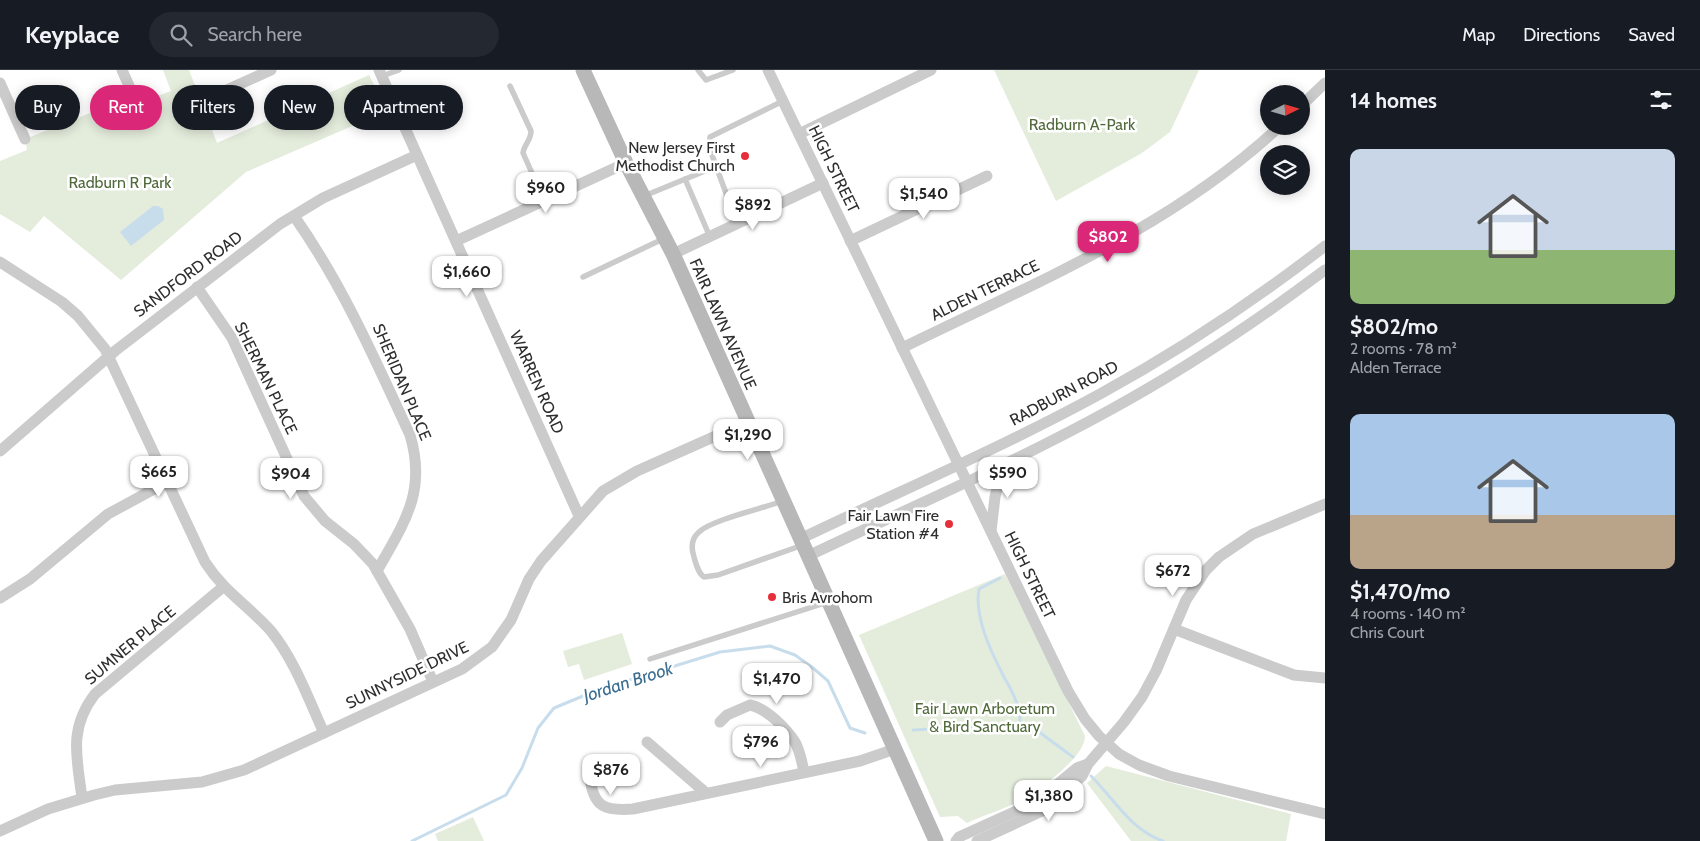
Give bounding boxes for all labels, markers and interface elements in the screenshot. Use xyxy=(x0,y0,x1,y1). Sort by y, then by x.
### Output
search box xyxy=(149,12,499,57)
text: Keyplace xyxy=(25,20,119,49)
icon: search xyxy=(167,21,195,49)
text: Search here xyxy=(207,23,302,46)
text: Map xyxy=(1462,24,1495,46)
text: Directions xyxy=(1523,24,1600,46)
text: Saved xyxy=(1628,24,1675,46)
chip: Buy xyxy=(15,85,80,130)
chip: Rent xyxy=(90,85,162,130)
chip: Filters xyxy=(172,85,254,130)
chip: New xyxy=(264,85,334,130)
chip: Apartment xyxy=(344,85,463,130)
north arrow xyxy=(1260,85,1310,135)
map controls xyxy=(1260,85,1310,195)
icon: filters xyxy=(1647,86,1675,114)
text: 14 homes xyxy=(1350,88,1437,113)
park label: Radburn A-Park xyxy=(1029,115,1136,134)
street label: HIGH STREET xyxy=(805,122,864,216)
place label: New Jersey First Methodist Church xyxy=(616,138,736,175)
button: layers xyxy=(1260,145,1310,195)
marker: New Jersey First Methodist Church xyxy=(739,150,751,162)
pin: $960 xyxy=(516,172,576,214)
park label: Radburn R Park xyxy=(68,173,172,192)
text: $960 xyxy=(527,178,565,197)
pin: $1,540 xyxy=(883,178,965,220)
icon: home xyxy=(1468,181,1558,271)
text: $1,540 xyxy=(900,184,948,203)
pin: $892 xyxy=(723,189,783,231)
text: $892 xyxy=(735,195,771,214)
pin: $802 xyxy=(1078,220,1138,263)
street label: SANDFORD ROAD xyxy=(130,227,246,321)
text: $802 xyxy=(1089,227,1127,246)
street label: ALDEN TERRACE xyxy=(928,255,1042,324)
pin: $1,660 xyxy=(426,256,508,298)
street label: FAIR LAWN AVENUE xyxy=(686,256,760,393)
text: $1,660 xyxy=(443,262,491,281)
text: $802/mo xyxy=(1350,314,1438,339)
street label: SHERMAN PLACE xyxy=(231,319,301,437)
street label: SHERIDAN PLACE xyxy=(369,321,435,443)
street label: WARREN ROAD xyxy=(506,328,568,436)
text: 2 rooms · 78 m² xyxy=(1350,339,1457,358)
street label: RADBURN ROAD xyxy=(1007,356,1121,430)
text: Alden Terrace xyxy=(1350,358,1442,377)
pin: $1,290 xyxy=(707,418,789,461)
text: $1,290 xyxy=(724,425,772,444)
icon: home xyxy=(1468,446,1558,536)
pin: $665 xyxy=(129,456,189,498)
pin: $590 xyxy=(978,456,1038,499)
pin: $904 xyxy=(261,458,321,500)
text: $665 xyxy=(141,462,177,481)
text: $590 xyxy=(989,463,1027,482)
text: $904 xyxy=(271,464,311,483)
place label: Fair Lawn Fire Station #4 xyxy=(847,506,939,543)
marker: Fair Lawn Fire Station #4 xyxy=(943,518,955,530)
street label: HIGH STREET xyxy=(1001,528,1060,622)
pin: $672 xyxy=(1143,554,1203,597)
text: $672 xyxy=(1156,561,1190,580)
text: $1,470/mo xyxy=(1350,579,1450,604)
place label: Bris Avrohom xyxy=(782,588,872,607)
marker: Bris Avrohom xyxy=(766,591,778,603)
street label: SUMNER PLACE xyxy=(81,601,179,688)
text: 4 rooms · 140 m² xyxy=(1350,604,1466,623)
text: Chris Court xyxy=(1350,623,1424,642)
street label: SUNNYSIDE DRIVE xyxy=(343,637,472,713)
water label: Jordan Brook xyxy=(579,657,677,707)
pin: $1,470 xyxy=(736,662,818,705)
text: $1,470 xyxy=(753,669,801,688)
park label: Fair Lawn Arboretum & Bird Sanctuary xyxy=(915,699,1055,736)
pin: $796 xyxy=(731,726,791,768)
text: $796 xyxy=(743,732,779,751)
pin: $876 xyxy=(581,754,641,796)
text: $876 xyxy=(593,760,629,779)
pin: $1,380 xyxy=(1008,780,1090,822)
text: $1,380 xyxy=(1025,786,1073,805)

